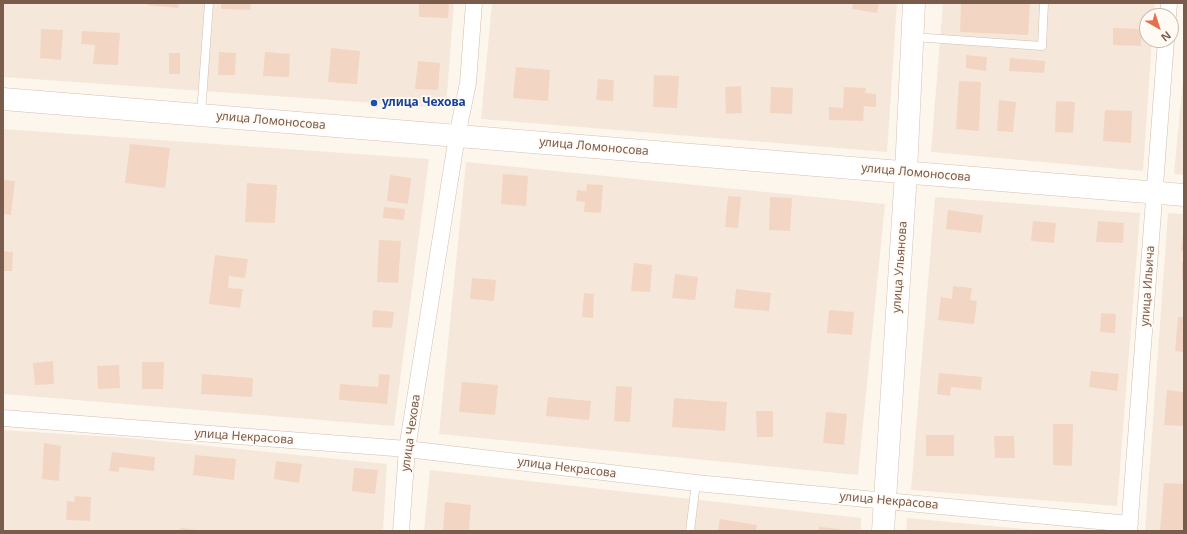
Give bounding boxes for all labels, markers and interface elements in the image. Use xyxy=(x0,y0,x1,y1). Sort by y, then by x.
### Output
north arrow xyxy=(1139,8,1179,48)
text: N xyxy=(1158,28,1174,46)
place label: улица Чехова xyxy=(382,96,466,110)
marker: улица Чехова xyxy=(369,98,379,108)
street label: улица Ломоносова xyxy=(216,109,326,133)
street label: улица Ломоносова xyxy=(539,135,649,159)
street label: улица Ломоносова xyxy=(861,161,971,185)
street label: улица Ульянова xyxy=(890,221,910,313)
street label: улица Ильича xyxy=(1138,245,1158,327)
street label: улица Чехова xyxy=(398,393,424,473)
street label: улица Некрасова xyxy=(194,426,294,448)
street label: улица Некрасова xyxy=(517,455,617,481)
street label: улица Некрасова xyxy=(839,489,939,513)

